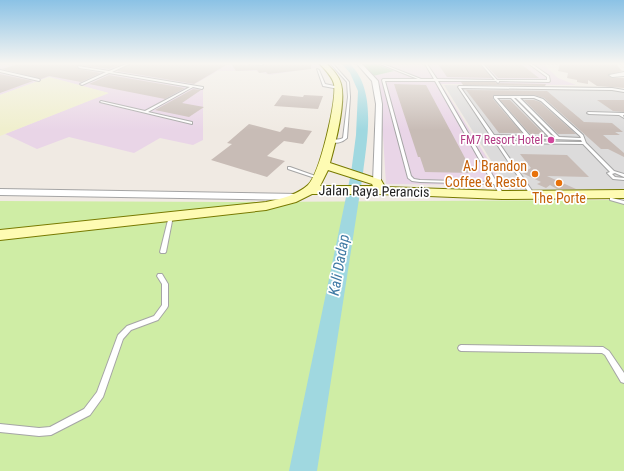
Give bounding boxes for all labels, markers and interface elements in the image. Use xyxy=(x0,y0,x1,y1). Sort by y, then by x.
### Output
place label: FM7 Resort Hotel xyxy=(460,133,543,147)
marker: FM7 Resort Hotel xyxy=(546,135,556,145)
place label: AJ Brandon Coffee & Resto xyxy=(445,158,527,190)
marker: AJ Brandon Coffee & Resto xyxy=(530,169,540,179)
marker: The Porte xyxy=(554,178,564,188)
street label: Jalan Raya Perancis xyxy=(318,182,430,200)
place label: The Porte xyxy=(532,190,586,206)
water label: Kali Dadap xyxy=(325,233,353,297)

